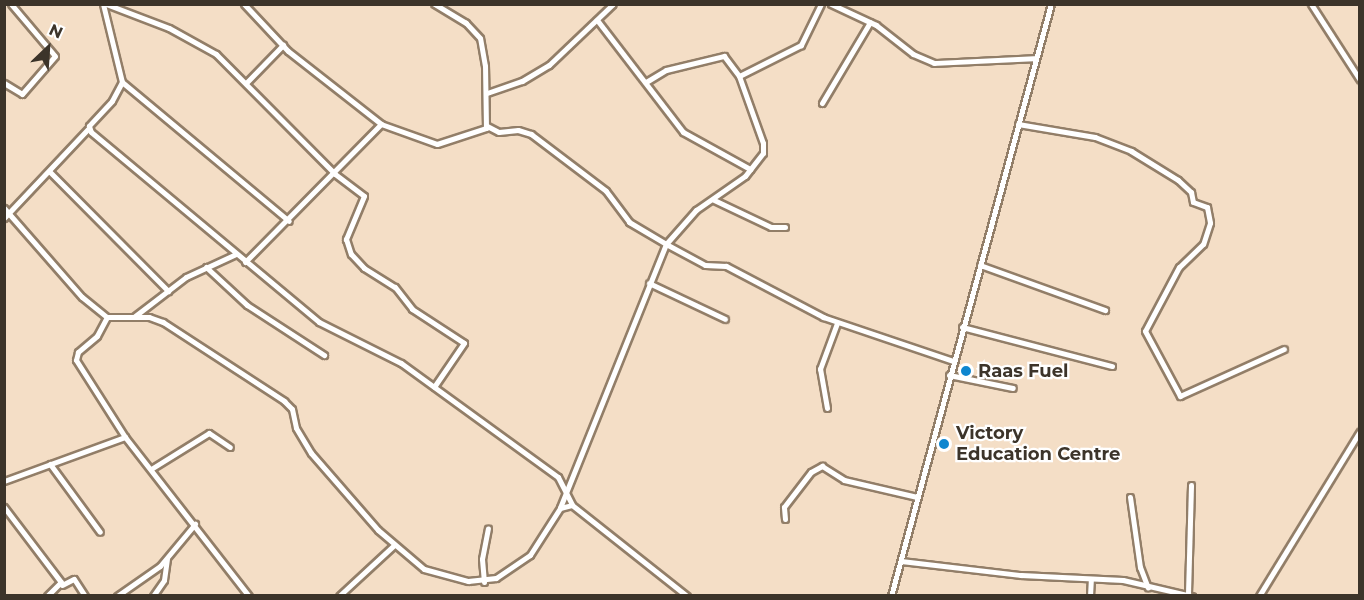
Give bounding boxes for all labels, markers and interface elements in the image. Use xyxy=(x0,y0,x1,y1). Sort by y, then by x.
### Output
north arrow xyxy=(18,18,78,78)
text: N xyxy=(46,20,66,43)
place label: Raas Fuel xyxy=(978,360,1068,382)
marker: Raas Fuel xyxy=(959,364,973,378)
place label: Victory Education Centre xyxy=(956,423,1120,466)
marker: Victory Education Centre xyxy=(937,437,951,451)

